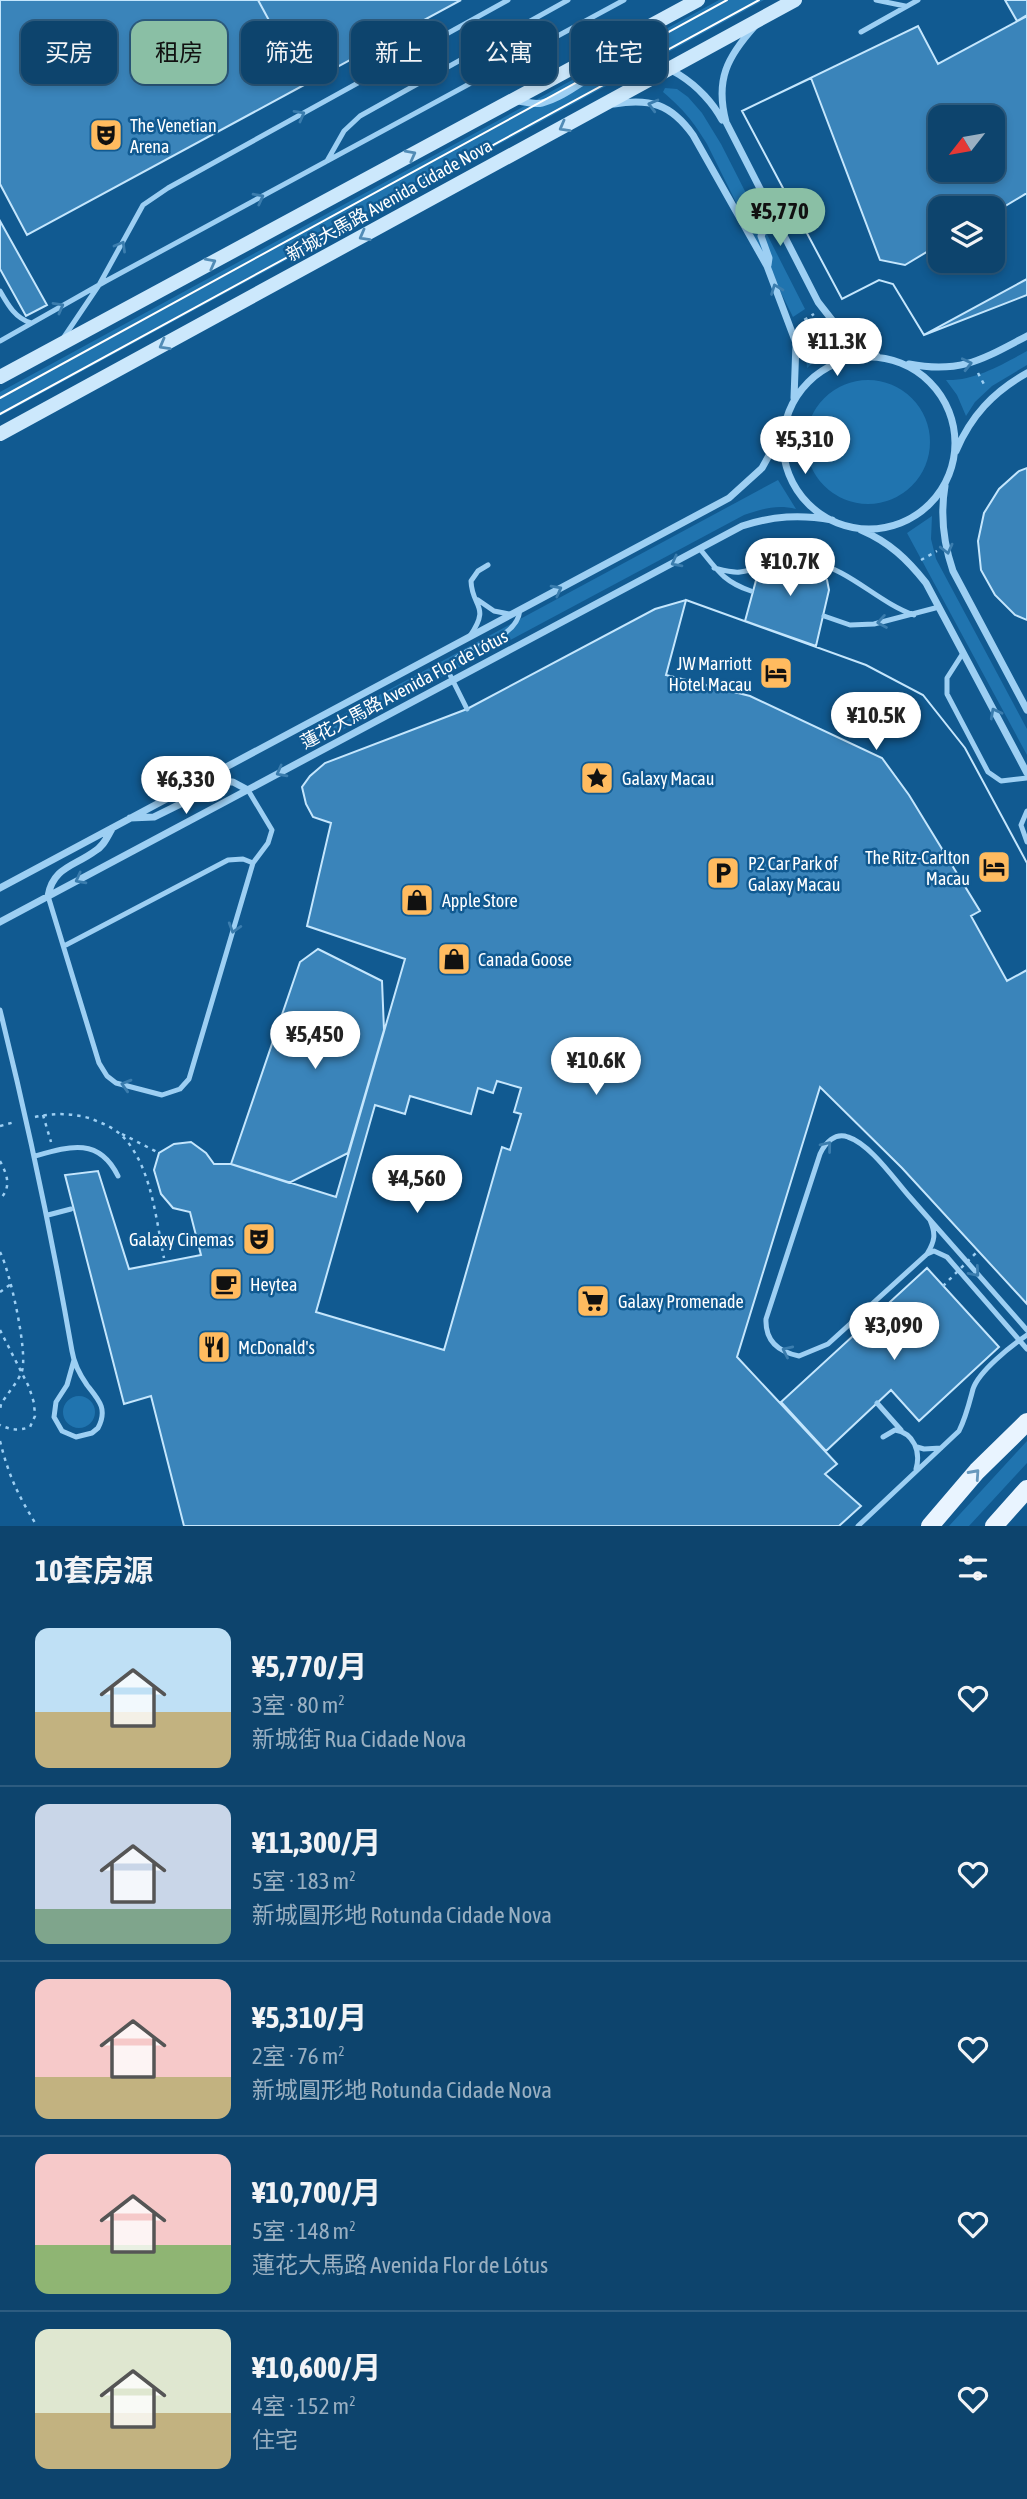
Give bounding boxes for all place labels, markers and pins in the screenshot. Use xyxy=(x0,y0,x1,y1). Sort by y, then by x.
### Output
place label: The Venetian Arena xyxy=(130,115,217,157)
theatre icon: The Venetian Arena xyxy=(87,116,125,154)
pin: ¥5,770 xyxy=(723,188,837,248)
pin: ¥11.3K xyxy=(780,318,894,378)
pin: ¥5,310 xyxy=(748,416,862,476)
pin: ¥10.7K xyxy=(733,538,847,598)
place label: JW Marriott Hotel Macau xyxy=(669,653,752,695)
hotel icon: JW Marriott Hotel Macau xyxy=(757,654,795,692)
pin: ¥10.5K xyxy=(819,692,933,752)
pin: ¥6,330 xyxy=(129,756,243,816)
place icon: Galaxy Macau xyxy=(578,759,616,797)
place label: Galaxy Macau xyxy=(622,768,714,789)
place label: The Ritz-Carlton Macau xyxy=(865,847,970,889)
hotel icon: The Ritz-Carlton Macau xyxy=(975,848,1013,886)
place label: P2 Car Park of Galaxy Macau xyxy=(748,853,840,895)
parking icon: P2 Car Park of Galaxy Macau xyxy=(704,854,742,892)
shop icon: Apple Store xyxy=(398,881,436,919)
place label: Apple Store xyxy=(442,890,518,911)
shop icon: Canada Goose xyxy=(435,940,473,978)
place label: Canada Goose xyxy=(478,949,572,970)
pin: ¥5,450 xyxy=(258,1012,372,1071)
pin: ¥10.6K xyxy=(539,1038,653,1097)
pin: ¥4,560 xyxy=(360,1156,474,1215)
theatre icon: Galaxy Cinemas xyxy=(240,1220,278,1258)
place label: Galaxy Cinemas xyxy=(129,1229,234,1250)
cafe icon: Heytea xyxy=(207,1265,245,1303)
place label: Heytea xyxy=(250,1274,297,1295)
supermarket icon: Galaxy Promenade xyxy=(574,1282,612,1320)
place label: Galaxy Promenade xyxy=(618,1291,744,1312)
pin: ¥3,090 xyxy=(837,1302,951,1362)
restaurant icon: McDonald's xyxy=(195,1328,233,1366)
place label: McDonald's xyxy=(238,1337,315,1358)

